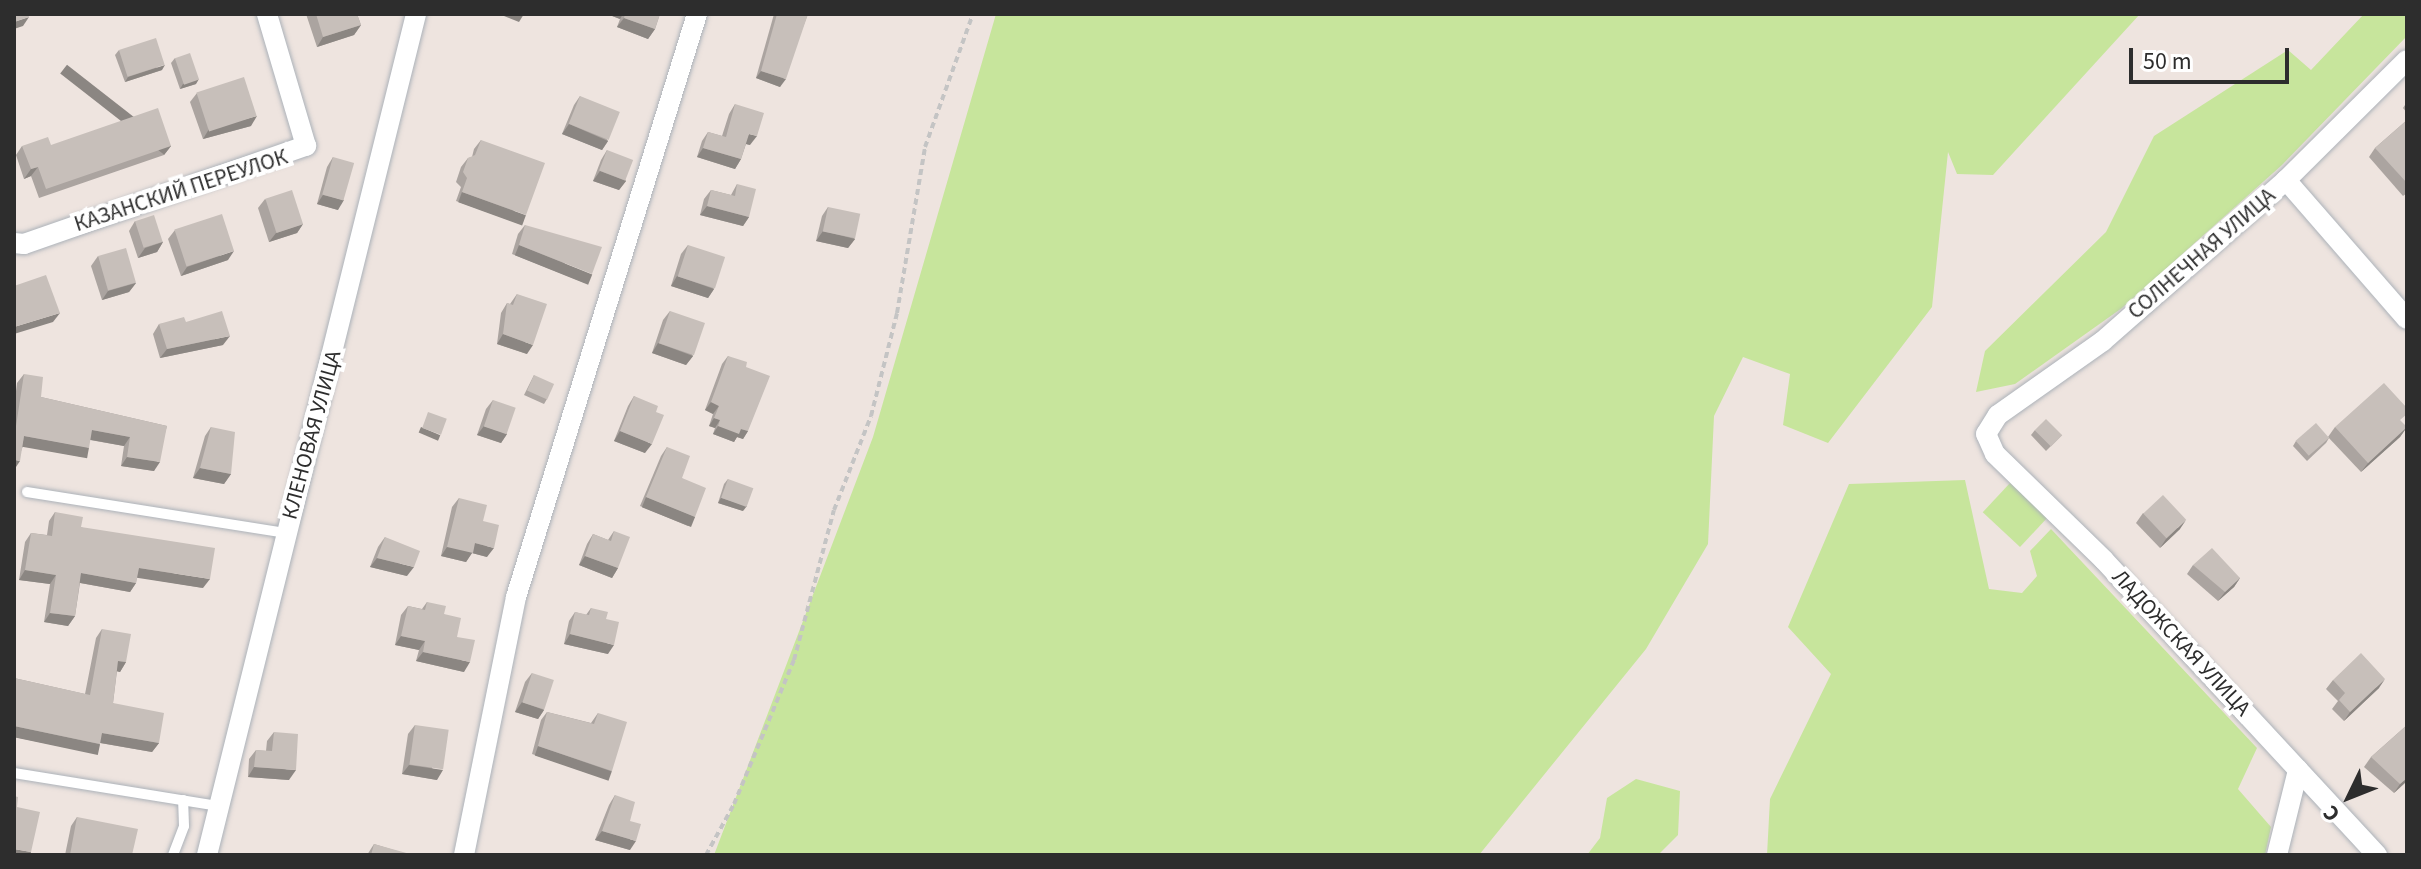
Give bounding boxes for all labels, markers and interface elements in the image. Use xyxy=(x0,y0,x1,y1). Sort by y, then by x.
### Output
scale bar xyxy=(2133,32,2293,82)
text: 50 m xyxy=(2143,44,2192,79)
street label: КАЗАНСКИЙ ПЕРЕУЛОК xyxy=(71,144,291,238)
street label: СОЛНЕЧНАЯ УЛИЦА xyxy=(2123,183,2281,325)
street label: КЛЕНОВАЯ УЛИЦА xyxy=(277,348,347,522)
street label: ЛАДОЖСКАЯ УЛИЦА xyxy=(2106,564,2256,722)
north arrow xyxy=(2309,757,2389,837)
text: С xyxy=(2315,798,2348,829)

